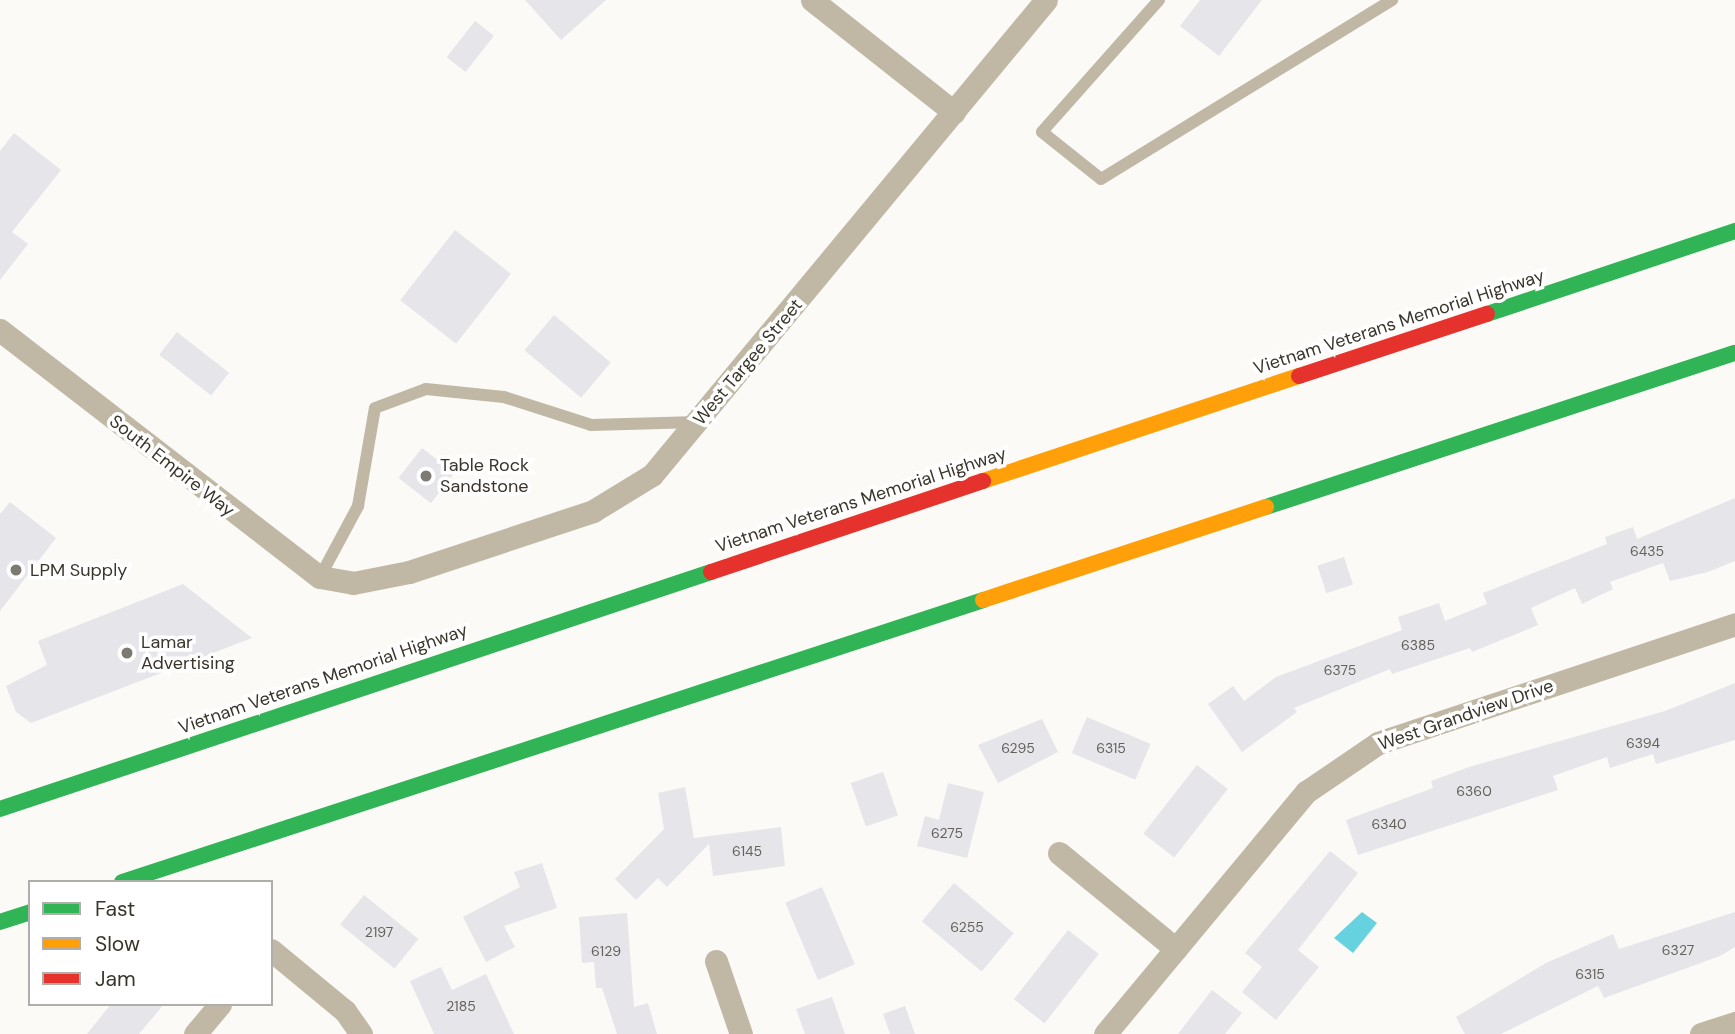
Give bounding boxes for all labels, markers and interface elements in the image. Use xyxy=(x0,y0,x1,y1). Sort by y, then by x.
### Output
street label: Vietnam Veterans Memorial Highway xyxy=(1251,265,1547,379)
street label: West Targee Street xyxy=(689,294,807,430)
street label: South Empire Way xyxy=(105,410,239,522)
street label: Vietnam Veterans Memorial Highway xyxy=(713,443,1009,557)
place label: Table Rock Sandstone xyxy=(440,455,529,498)
marker: Table Rock Sandstone xyxy=(418,468,434,484)
house number: 6435 xyxy=(1630,543,1664,559)
place label: LPM Supply xyxy=(30,559,127,581)
marker: LPM Supply xyxy=(8,562,24,578)
street label: Vietnam Veterans Memorial Highway xyxy=(176,619,470,739)
place label: Lamar Advertising xyxy=(141,632,235,674)
house number: 6385 xyxy=(1401,637,1435,653)
marker: Lamar Advertising xyxy=(119,645,135,661)
house number: 6375 xyxy=(1324,662,1356,678)
street label: West Grandview Drive xyxy=(1376,675,1556,755)
house number: 6394 xyxy=(1626,735,1660,751)
house number: 6295 xyxy=(1001,740,1035,756)
house number: 6315 xyxy=(1096,740,1126,756)
house number: 6360 xyxy=(1456,783,1492,799)
house number: 6340 xyxy=(1371,816,1407,832)
house number: 6275 xyxy=(931,825,963,841)
house number: 6145 xyxy=(732,843,762,859)
legend xyxy=(28,880,273,1006)
text: Fast xyxy=(95,895,135,923)
house number: 6255 xyxy=(950,919,984,935)
house number: 2197 xyxy=(365,924,393,940)
text: Slow xyxy=(95,930,140,958)
house number: 6327 xyxy=(1662,942,1694,958)
house number: 6129 xyxy=(591,943,621,959)
text: Jam xyxy=(95,965,136,993)
house number: 6315 xyxy=(1575,966,1605,982)
house number: 2185 xyxy=(446,998,476,1014)

